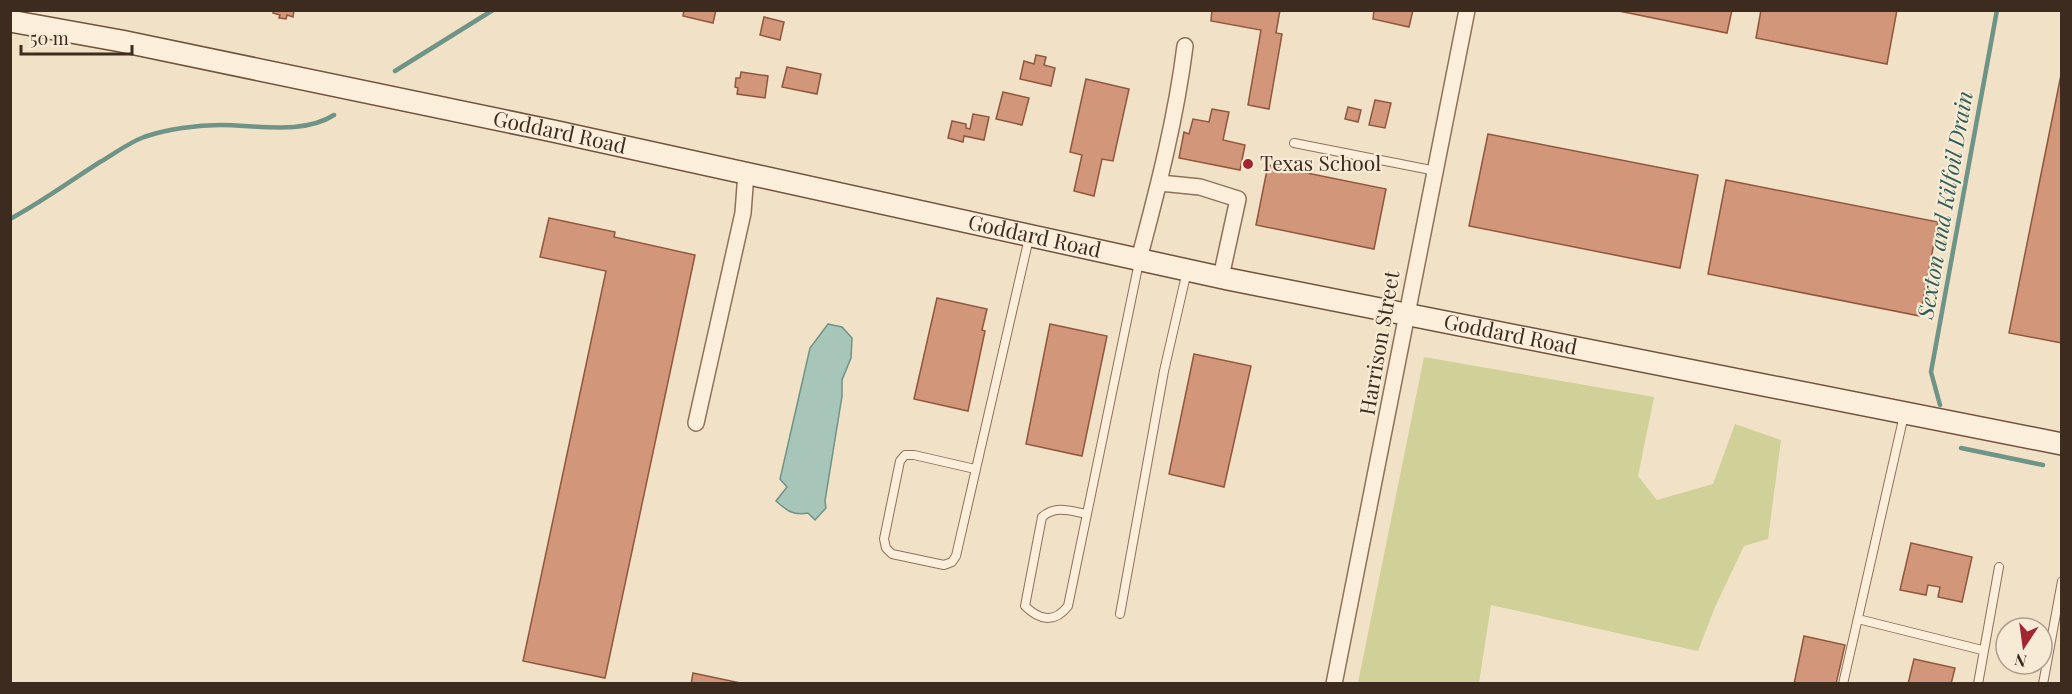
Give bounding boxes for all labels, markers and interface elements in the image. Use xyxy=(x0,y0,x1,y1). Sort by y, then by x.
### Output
scale bar xyxy=(21,18,132,56)
text: 50 m xyxy=(30,26,69,50)
water label: Sexton and Kilfoil Drain xyxy=(1909,89,1979,322)
street label: Goddard Road xyxy=(491,103,629,159)
place label: Texas School xyxy=(1260,148,1381,176)
marker: Texas School xyxy=(1241,157,1255,171)
street label: Goddard Road xyxy=(966,206,1104,263)
street label: Harrison Street xyxy=(1352,268,1405,417)
street label: Goddard Road xyxy=(1442,306,1580,360)
north arrow xyxy=(1994,616,2054,676)
text: N xyxy=(2012,649,2029,673)

